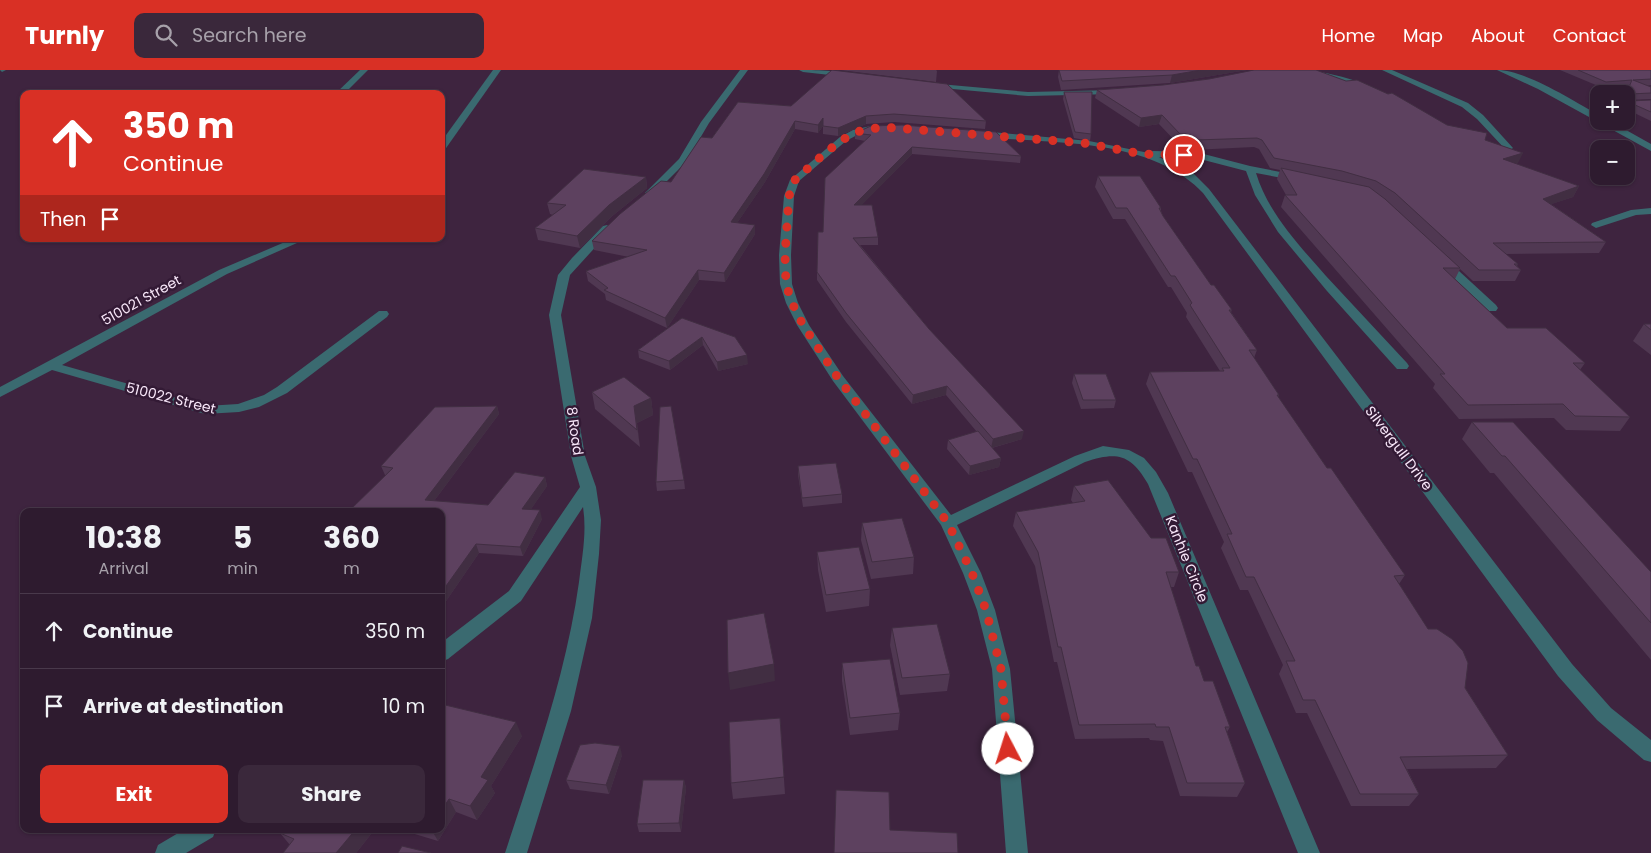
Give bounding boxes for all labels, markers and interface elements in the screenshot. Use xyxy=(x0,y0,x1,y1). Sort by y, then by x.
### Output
search box xyxy=(134,13,484,58)
text: Turnly xyxy=(25,19,104,52)
icon: search xyxy=(152,21,180,49)
text: Search here xyxy=(192,22,307,49)
text: Home xyxy=(1321,23,1375,48)
text: Map xyxy=(1403,23,1443,48)
text: About xyxy=(1471,23,1525,48)
text: Contact xyxy=(1553,23,1626,48)
map controls xyxy=(1590,85,1635,185)
button: + xyxy=(1590,85,1635,130)
text: 350 m xyxy=(123,101,234,150)
icon: ahead xyxy=(40,110,105,175)
pin xyxy=(1163,134,1205,176)
button: − xyxy=(1590,140,1635,185)
icon: arrive xyxy=(1170,141,1198,169)
text: Continue xyxy=(123,148,223,179)
icon: arrive xyxy=(96,205,124,233)
text: Then xyxy=(40,206,86,233)
street label: 510021 Street xyxy=(98,270,184,330)
street label: 510022 Street xyxy=(124,377,218,419)
street label: Silvergull Drive xyxy=(1361,402,1438,495)
street label: 8 Road xyxy=(562,405,588,457)
street label: Kanhie Circle xyxy=(1161,513,1214,606)
text: 10:38 xyxy=(85,516,162,559)
text: 5 xyxy=(233,516,252,559)
text: 360 xyxy=(323,516,380,559)
text: Arrival xyxy=(98,557,149,580)
text: min xyxy=(227,557,258,580)
text: m xyxy=(343,557,360,580)
icon: ahead xyxy=(40,617,68,645)
text: Continue xyxy=(83,618,173,645)
text: 350 m xyxy=(365,618,425,645)
icon: arrive xyxy=(40,692,68,720)
text: Arrive at destination xyxy=(83,693,284,720)
text: 10 m xyxy=(382,693,425,720)
position arrow xyxy=(981,722,1033,774)
button: Exit xyxy=(40,765,228,823)
button: Share xyxy=(238,765,425,823)

